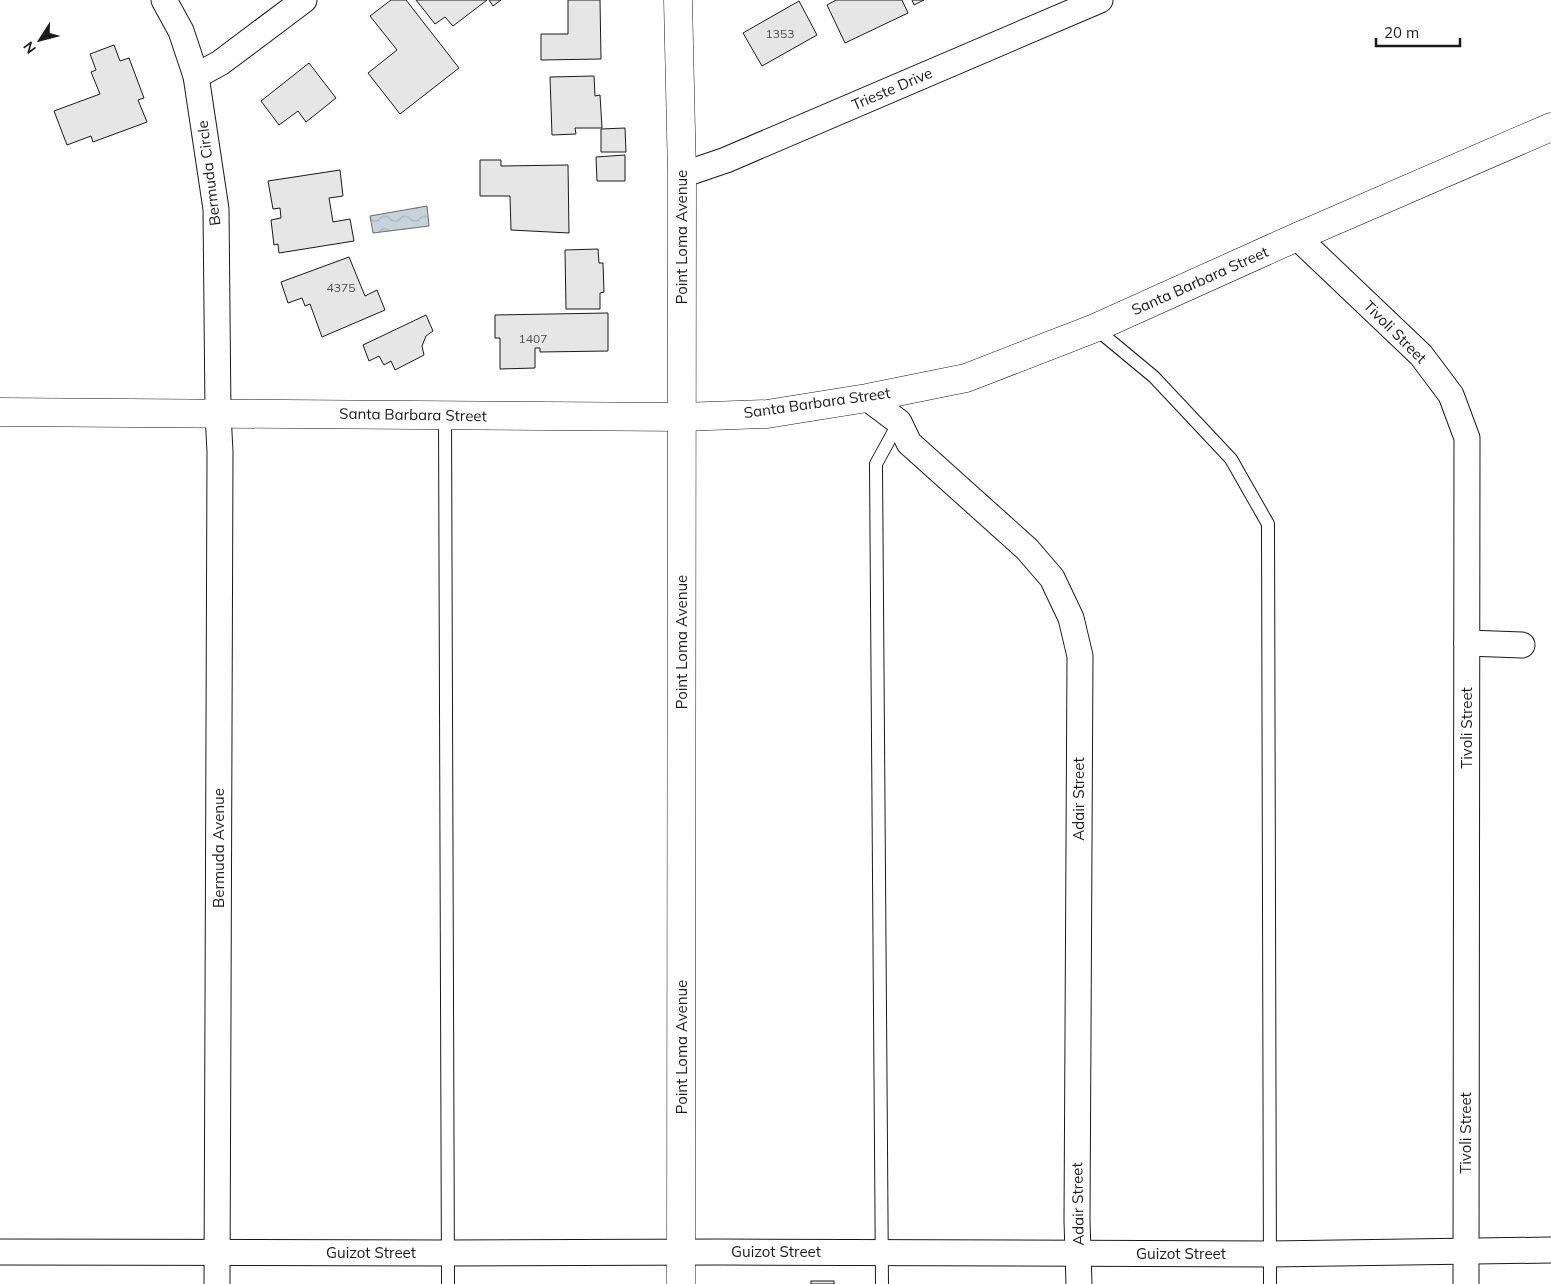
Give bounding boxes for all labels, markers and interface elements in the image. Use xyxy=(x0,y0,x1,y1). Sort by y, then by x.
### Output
north arrow xyxy=(15,15,65,65)
scale bar xyxy=(1376,15,1460,47)
text: 20 m xyxy=(1384,23,1419,42)
house number: 1353 xyxy=(766,26,794,41)
text: N xyxy=(19,38,40,57)
street label: Trieste Drive xyxy=(849,63,935,114)
street label: Bermuda Circle xyxy=(193,119,224,227)
street label: Point Loma Avenue xyxy=(672,170,691,304)
street label: Santa Barbara Street xyxy=(1128,242,1271,319)
house number: 4375 xyxy=(327,280,355,295)
street label: Tivoli Street xyxy=(1360,296,1431,367)
house number: 1407 xyxy=(519,331,547,346)
street label: Santa Barbara Street xyxy=(742,383,891,422)
street label: Santa Barbara Street xyxy=(339,404,487,425)
street label: Point Loma Avenue xyxy=(672,575,691,709)
street label: Tivoli Street xyxy=(1457,687,1476,769)
street label: Adair Street xyxy=(1069,757,1088,841)
street label: Bermuda Avenue xyxy=(209,788,228,908)
street label: Point Loma Avenue xyxy=(672,980,691,1114)
street label: Tivoli Street xyxy=(1456,1092,1475,1174)
street label: Adair Street xyxy=(1067,1162,1088,1246)
street label: Guizot Street xyxy=(731,1242,821,1261)
street label: Guizot Street xyxy=(326,1243,416,1262)
street label: Guizot Street xyxy=(1136,1244,1226,1263)

